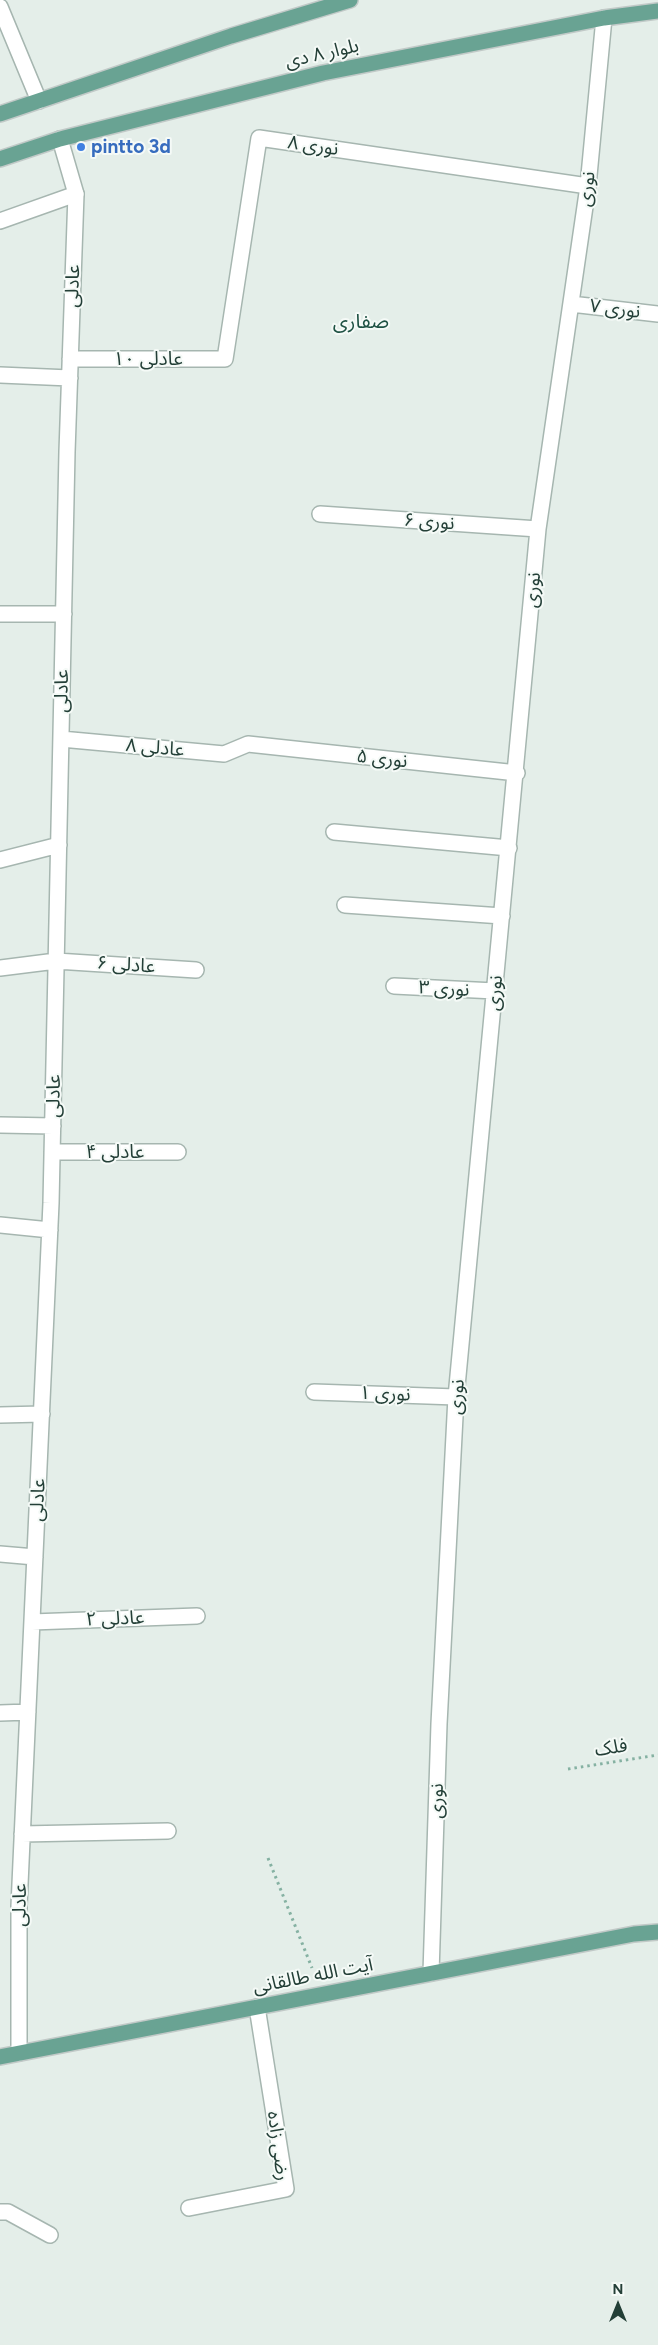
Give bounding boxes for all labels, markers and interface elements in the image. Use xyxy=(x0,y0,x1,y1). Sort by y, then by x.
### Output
street label: بلوار ۸ دی xyxy=(283,34,361,74)
street label: نوری ۸ xyxy=(286,131,340,161)
place label: pintto 3d xyxy=(91,136,171,158)
marker: pintto 3d xyxy=(75,141,87,153)
street label: نوری xyxy=(574,170,600,208)
street label: عادلی xyxy=(61,264,85,308)
street label: نوری ۷ xyxy=(588,295,642,323)
district label: صفاری xyxy=(333,310,389,334)
street label: عادلی ۱۰ xyxy=(113,348,183,370)
street label: نوری ۶ xyxy=(403,509,455,535)
street label: نوری xyxy=(520,571,546,609)
street label: عادلی xyxy=(50,669,74,713)
street label: عادلی ۸ xyxy=(125,734,185,762)
street label: نوری ۵ xyxy=(355,745,409,773)
street label: عادلی ۶ xyxy=(96,952,156,978)
street label: نوری xyxy=(482,974,508,1012)
street label: نوری ۳ xyxy=(418,976,470,1002)
street label: عادلی xyxy=(42,1074,66,1118)
street label: عادلی ۴ xyxy=(86,1141,144,1163)
street label: نوری xyxy=(444,1379,470,1415)
street label: نوری ۱ xyxy=(359,1382,411,1406)
street label: عادلی xyxy=(25,1478,51,1522)
street label: عادلی ۲ xyxy=(85,1607,145,1631)
street label: فلک xyxy=(593,1734,629,1762)
street label: نوری xyxy=(425,1783,449,1819)
street label: عادلی xyxy=(8,1883,32,1927)
street label: آیت الله طالقانی xyxy=(251,1953,375,1999)
street label: رضی زاده xyxy=(262,2110,294,2182)
north arrow xyxy=(593,2280,643,2330)
text: N xyxy=(613,2281,623,2298)

